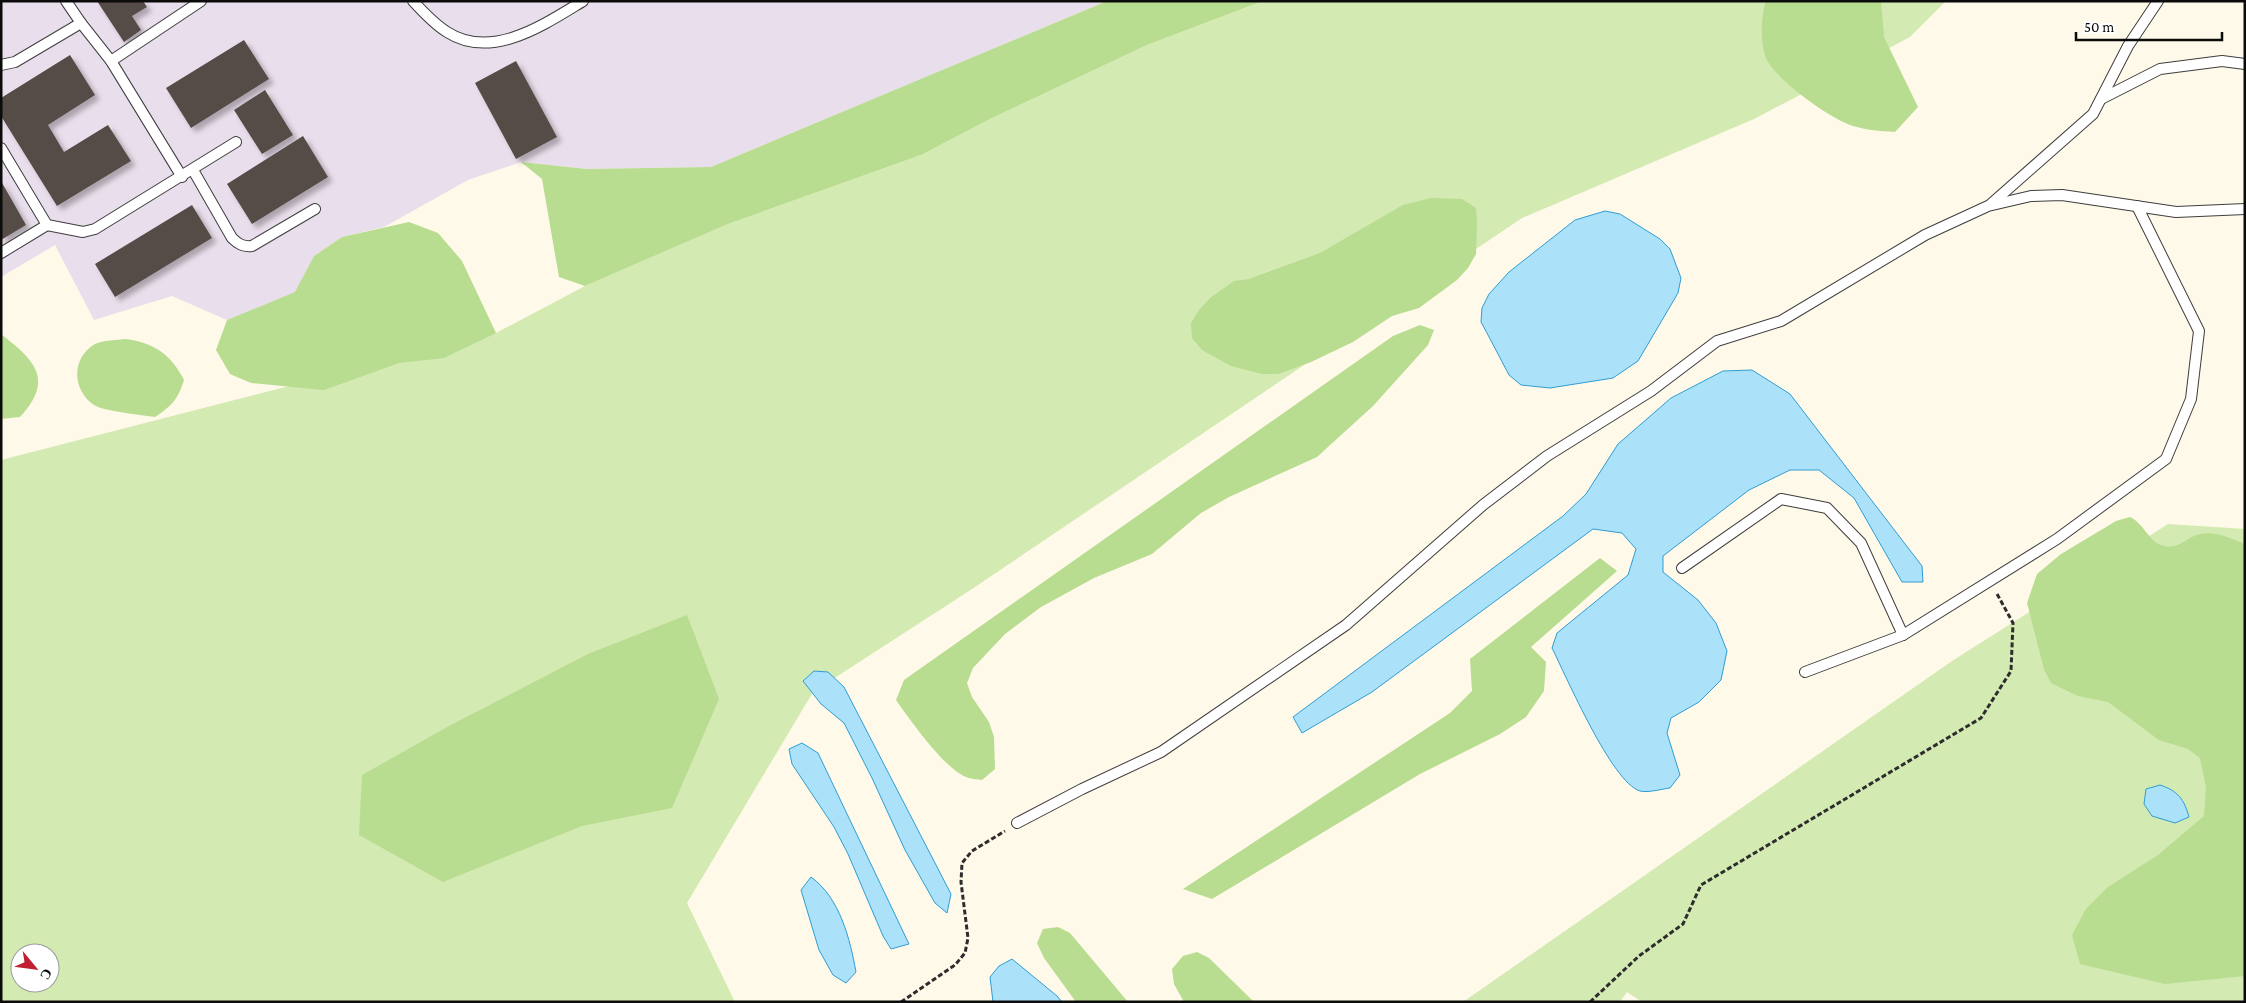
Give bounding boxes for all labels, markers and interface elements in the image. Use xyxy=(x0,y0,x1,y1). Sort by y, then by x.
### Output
scale bar xyxy=(2076,10,2222,42)
text: 50 m xyxy=(2084,19,2114,35)
north arrow xyxy=(10,943,60,993)
text: С xyxy=(37,966,56,983)

